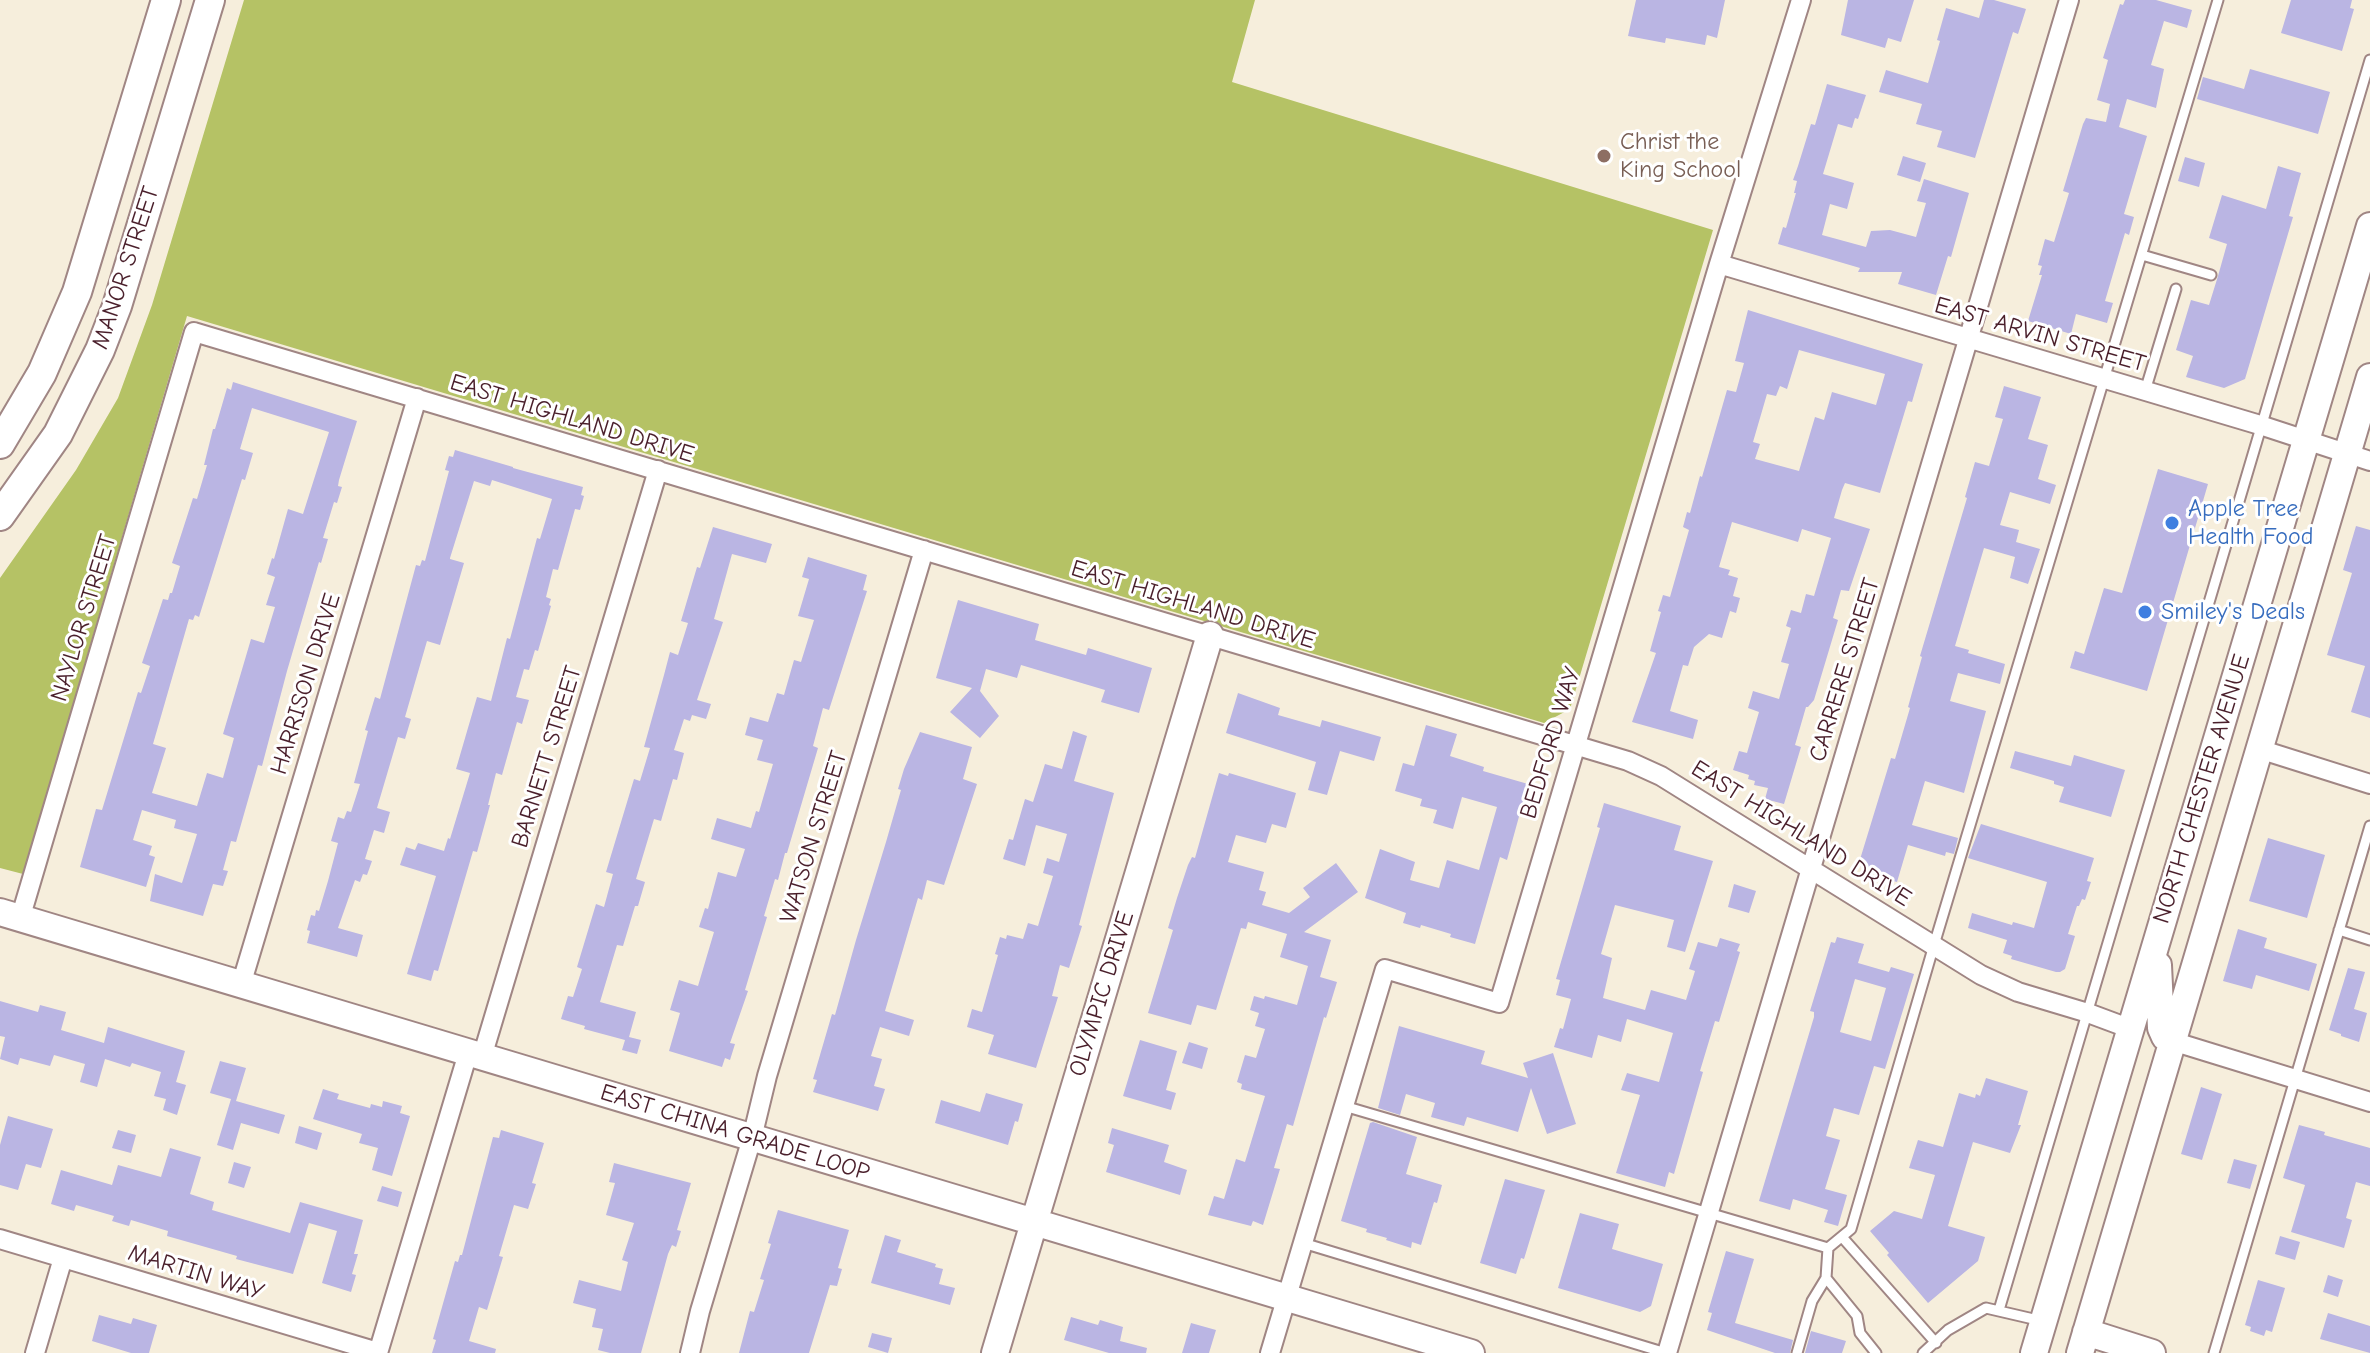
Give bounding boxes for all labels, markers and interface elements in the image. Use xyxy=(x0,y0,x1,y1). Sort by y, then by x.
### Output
place label: Christ the King School xyxy=(1620,128,1741,184)
marker: Christ the King School xyxy=(1595,147,1613,165)
street label: MANOR STREET xyxy=(86,183,166,353)
street label: EAST ARVIN STREET xyxy=(1931,291,2149,379)
street label: EAST HIGHLAND DRIVE xyxy=(446,368,698,470)
place label: Apple Tree Health Food xyxy=(2188,495,2313,551)
marker: Apple Tree Health Food xyxy=(2163,514,2181,532)
street label: NAYLOR STREET xyxy=(45,531,123,705)
street label: EAST HIGHLAND DRIVE xyxy=(1067,554,1319,656)
street label: CARRERE STREET xyxy=(1803,575,1887,765)
street label: HARRISON DRIVE xyxy=(265,590,347,778)
place label: Smiley's Deals xyxy=(2161,598,2305,626)
marker: Smiley's Deals xyxy=(2136,603,2154,621)
street label: NORTH CHESTER AVENUE xyxy=(2147,651,2257,927)
street label: BARNETT STREET xyxy=(506,663,588,851)
street label: BEDFORD WAY xyxy=(1514,664,1588,822)
street label: WATSON STREET xyxy=(774,748,854,926)
street label: EAST HIGHLAND DRIVE xyxy=(1686,755,1916,913)
street label: OLYMPIC DRIVE xyxy=(1063,908,1141,1080)
street label: EAST CHINA GRADE LOOP xyxy=(597,1078,873,1188)
street label: MARTIN WAY xyxy=(125,1239,267,1307)

